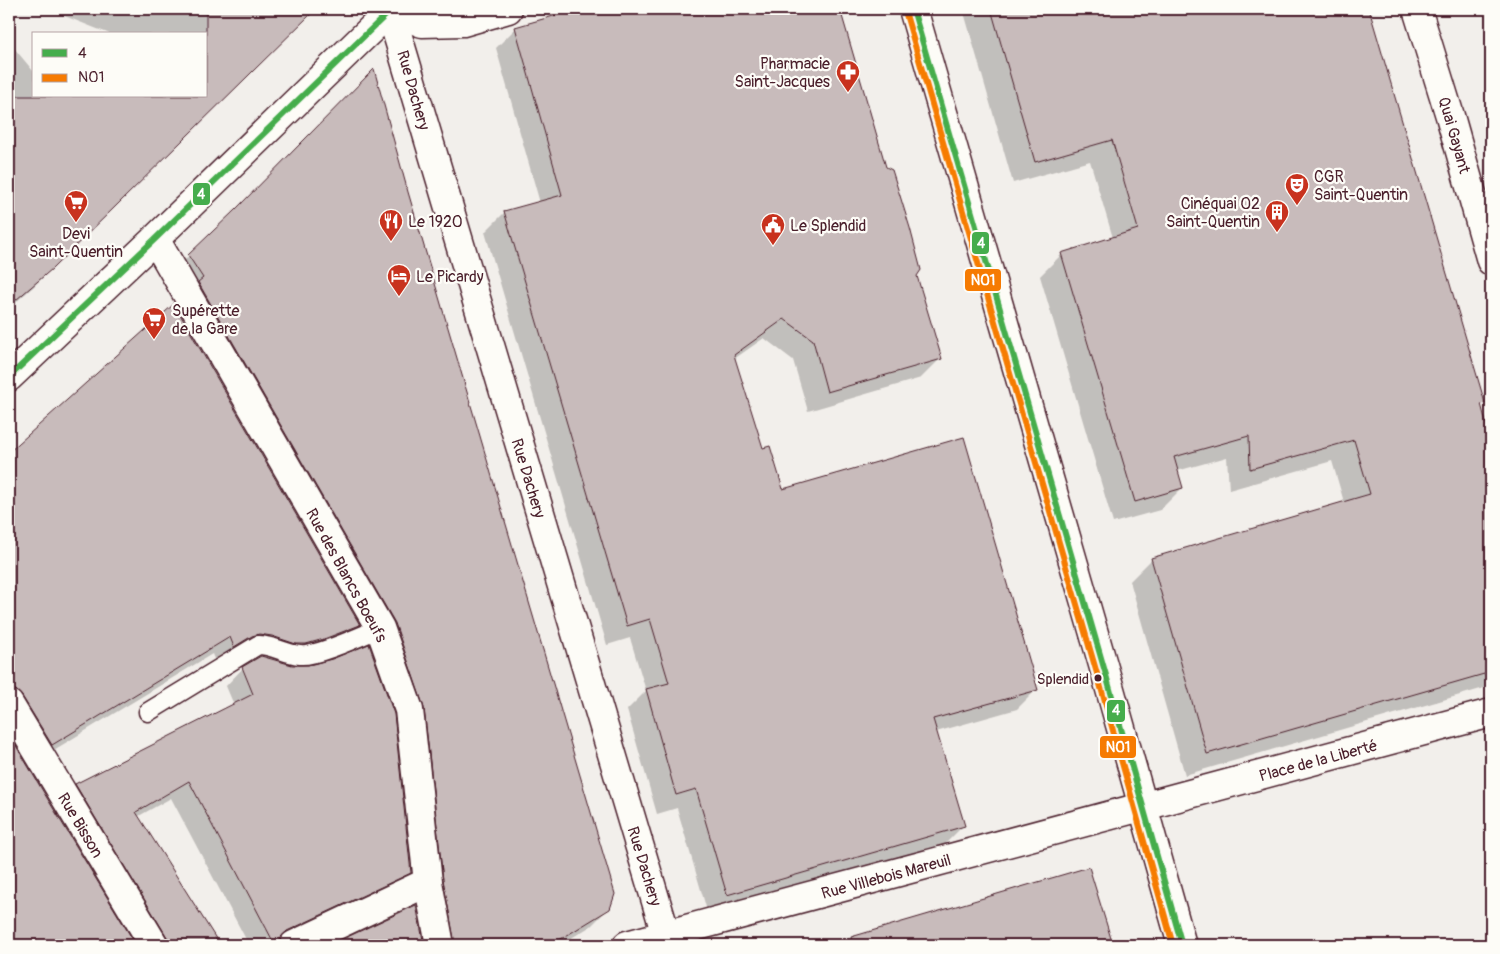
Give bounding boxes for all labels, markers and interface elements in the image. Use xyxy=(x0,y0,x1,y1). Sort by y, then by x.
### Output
legend xyxy=(32,32,208,98)
text: 4 xyxy=(78,44,87,63)
street label: Rue Dachery xyxy=(392,48,434,133)
place label: Pharmacie Saint-Jacques xyxy=(735,54,830,92)
pharmacy icon: Pharmacie Saint-Jacques xyxy=(835,59,861,93)
text: N01 xyxy=(78,68,104,87)
street label: Quai Gayant xyxy=(1434,95,1475,176)
place label: CGR Saint-Quentin xyxy=(1314,167,1408,205)
theatre icon: CGR Saint-Quentin xyxy=(1284,172,1310,206)
line badge: 4 xyxy=(192,182,211,206)
text: 4 xyxy=(197,186,206,203)
supermarket icon: Devi Saint-Quentin xyxy=(63,189,89,223)
place label: Cinéquai 02 Saint-Quentin xyxy=(1166,194,1260,232)
building icon: Cinéquai 02 Saint-Quentin xyxy=(1264,199,1290,233)
restaurant icon: Le 1920 xyxy=(378,208,404,242)
place label: Le 1920 xyxy=(408,212,463,232)
public building icon: Le Splendid xyxy=(760,212,786,246)
place label: Le Splendid xyxy=(790,216,866,236)
place label: Devi Saint-Quentin xyxy=(29,224,123,262)
line badge: 4 xyxy=(971,231,990,255)
text: 4 xyxy=(977,235,986,252)
hotel icon: Le Picardy xyxy=(386,263,412,297)
place label: Le Picardy xyxy=(416,267,484,287)
line badge: N01 xyxy=(964,268,1002,292)
text: N01 xyxy=(971,272,995,289)
place label: Supérette de la Gare xyxy=(172,301,240,339)
supermarket icon: Supérette de la Gare xyxy=(141,306,167,340)
street label: Rue Dachery xyxy=(506,436,550,521)
street label: Rue des Blancs Boeufs xyxy=(301,505,391,646)
place label: Splendid xyxy=(1037,670,1089,689)
marker: Splendid xyxy=(1093,673,1103,683)
line badge: 4 xyxy=(1106,699,1126,723)
text: 4 xyxy=(1112,702,1121,719)
line badge: N01 xyxy=(1099,735,1137,759)
street label: Place de la Liberté xyxy=(1257,736,1380,786)
text: N01 xyxy=(1106,739,1130,756)
street label: Rue Bisson xyxy=(53,789,107,862)
street label: Rue Dachery xyxy=(622,824,666,909)
street label: Rue Villebois Mareuil xyxy=(819,850,953,904)

